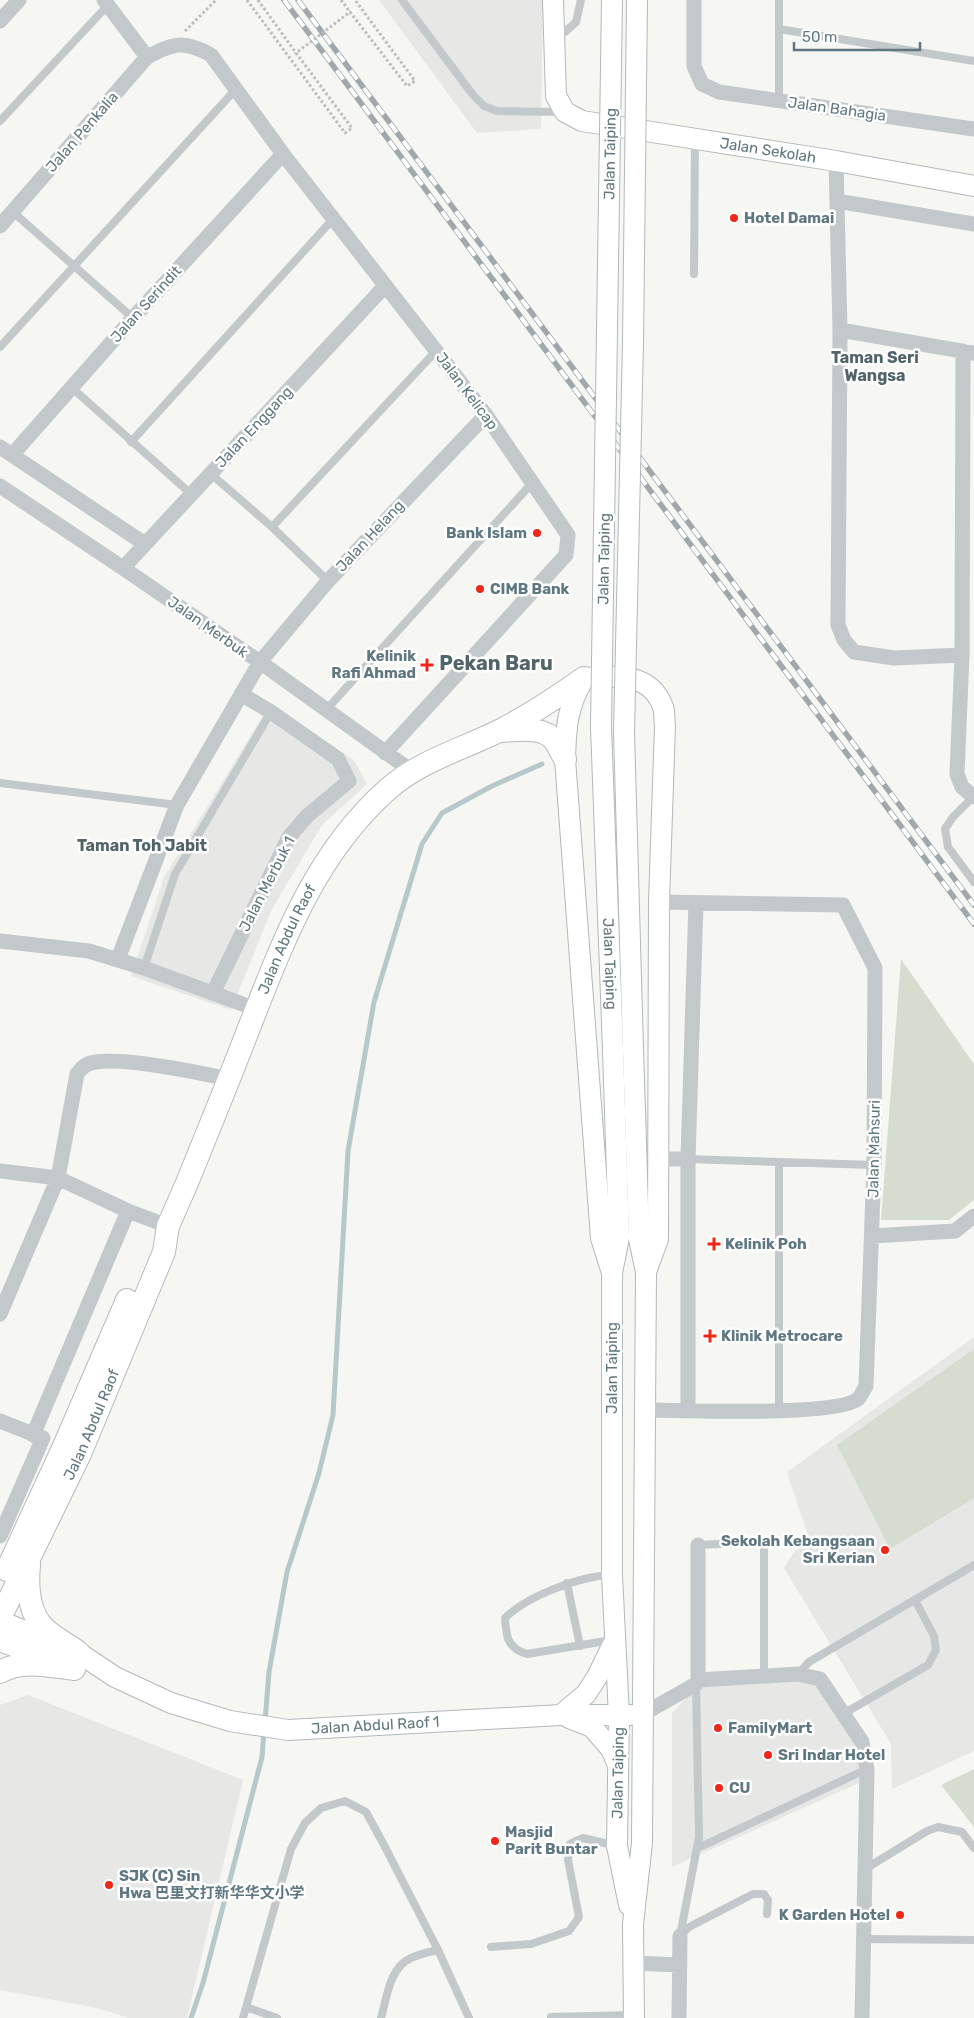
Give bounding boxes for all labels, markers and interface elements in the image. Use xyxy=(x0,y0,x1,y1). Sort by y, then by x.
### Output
scale bar xyxy=(794,20,920,52)
text: 50 m xyxy=(802,28,837,46)
street label: Jalan Penkalia xyxy=(42,88,122,176)
street label: Jalan Bahagia xyxy=(787,93,887,125)
street label: Jalan Taiping xyxy=(600,108,620,200)
street label: Jalan Sekolah xyxy=(719,134,818,167)
place label: Hotel Damai xyxy=(744,209,834,227)
marker: Hotel Damai xyxy=(728,212,740,224)
street label: Jalan Serindit xyxy=(107,262,185,346)
district label: Taman Seri Wangsa xyxy=(831,348,919,385)
street label: Jalan Kelicap xyxy=(432,349,502,433)
street label: Jalan Enggang xyxy=(212,383,296,471)
street label: Jalan Helang xyxy=(332,496,408,576)
street label: Jalan Taiping xyxy=(594,513,614,605)
place label: Bank Islam xyxy=(446,524,527,542)
marker: Bank Islam xyxy=(531,527,543,539)
place label: CIMB Bank xyxy=(490,580,570,598)
marker: CIMB Bank xyxy=(474,583,486,595)
street label: Jalan Merbuk xyxy=(164,593,252,662)
place label: Kelinik Rafi Ahmad xyxy=(331,647,416,682)
district label: Pekan Baru xyxy=(439,651,553,675)
marker: Kelinik Rafi Ahmad xyxy=(420,658,434,672)
street label: Jalan Merbuk 1 xyxy=(235,834,299,934)
district label: Taman Toh Jabit xyxy=(77,836,208,855)
street label: Jalan Abdul Raof xyxy=(254,881,320,997)
street label: Jalan Taiping xyxy=(599,917,620,1010)
street label: Jalan Mahsuri xyxy=(864,1100,884,1198)
place label: Kelinik Poh xyxy=(725,1235,807,1253)
marker: Kelinik Poh xyxy=(707,1237,721,1251)
street label: Jalan Taiping xyxy=(603,1322,621,1414)
place label: Klinik Metrocare xyxy=(721,1327,843,1345)
marker: Klinik Metrocare xyxy=(703,1329,717,1343)
street label: Jalan Abdul Raof xyxy=(60,1366,123,1483)
place label: Sekolah Kebangsaan Sri Kerian xyxy=(721,1532,875,1567)
marker: Sekolah Kebangsaan Sri Kerian xyxy=(879,1544,891,1556)
street label: Jalan Abdul Raof 1 xyxy=(311,1713,440,1738)
place label: FamilyMart xyxy=(728,1719,812,1737)
marker: FamilyMart xyxy=(712,1722,724,1734)
street label: Jalan Taiping xyxy=(608,1727,628,1819)
place label: Sri Indar Hotel xyxy=(778,1746,885,1764)
marker: Sri Indar Hotel xyxy=(762,1749,774,1761)
place label: CU xyxy=(729,1779,750,1797)
marker: CU xyxy=(713,1782,725,1794)
place label: Masjid Parit Buntar xyxy=(505,1823,598,1858)
marker: Masjid Parit Buntar xyxy=(489,1835,501,1847)
place label: SJK (C) Sin Hwa 巴里文打新华华文小学 xyxy=(119,1867,305,1902)
marker: SJK (C) Sin Hwa 巴里文打新华华文小学 xyxy=(103,1879,115,1891)
place label: K Garden Hotel xyxy=(779,1906,890,1924)
marker: K Garden Hotel xyxy=(894,1909,906,1921)

